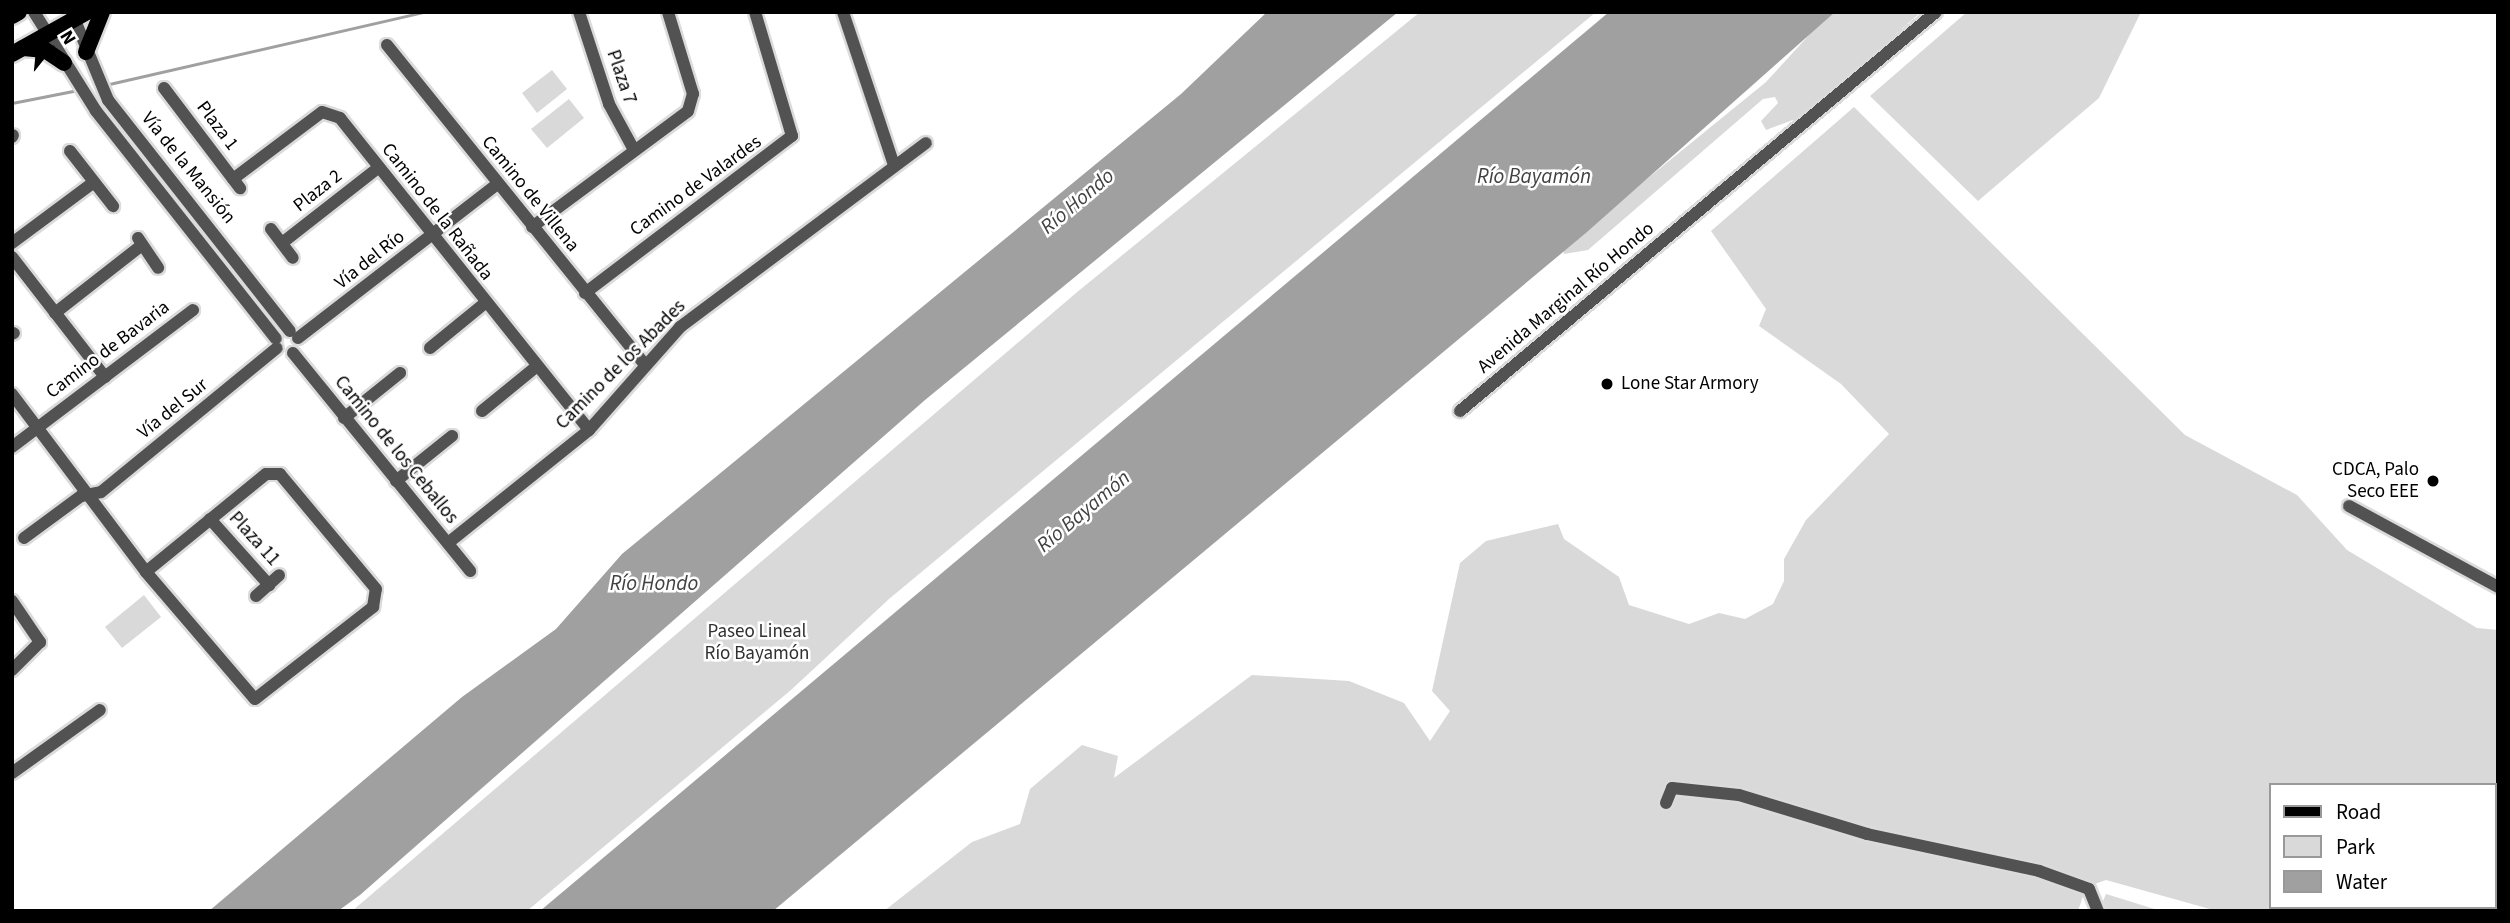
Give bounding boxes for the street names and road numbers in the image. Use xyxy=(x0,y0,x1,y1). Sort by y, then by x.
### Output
street label: Plaza 7 xyxy=(601,47,641,107)
street label: Plaza 1 xyxy=(191,97,243,155)
street label: Vía de la Mansión xyxy=(136,108,240,228)
street label: Camino de Villena xyxy=(476,131,584,257)
street label: Camino de Valardes xyxy=(626,131,766,241)
street label: Camino de la Rañada xyxy=(376,139,498,285)
street label: Plaza 2 xyxy=(289,165,347,217)
street label: Avenida Marginal Río Hondo xyxy=(1473,217,1659,379)
street label: Vía del Río xyxy=(330,226,410,294)
street label: Camino de los Abades xyxy=(551,295,691,435)
street label: Camino de Bavaria xyxy=(42,296,174,404)
street label: Camino de los Ceballos xyxy=(329,371,463,529)
street label: Vía del Sur xyxy=(133,374,213,444)
street label: Plaza 11 xyxy=(224,507,284,571)

